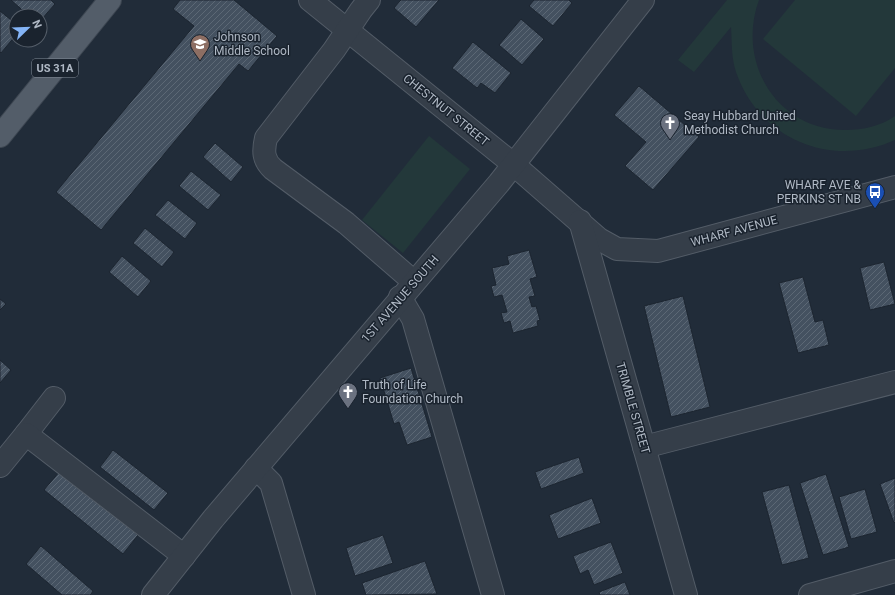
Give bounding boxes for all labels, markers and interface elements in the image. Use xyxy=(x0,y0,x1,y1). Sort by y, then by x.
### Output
north arrow xyxy=(8,8,48,48)
text: N xyxy=(29,18,44,31)
place label: Johnson Middle School xyxy=(214,30,290,58)
school or university icon: Johnson Middle School xyxy=(189,33,211,61)
road number: US 31A xyxy=(32,59,78,77)
street label: CHESTNUT STREET xyxy=(400,71,492,149)
place label: Seay Hubbard United Methodist Church xyxy=(684,109,796,137)
church icon: Seay Hubbard United Methodist Church xyxy=(659,112,681,140)
place label: WHARF AVE & PERKINS ST NB xyxy=(777,178,862,206)
bus stop icon: WHARF AVE & PERKINS ST NB xyxy=(864,181,886,209)
street label: WHARF AVENUE xyxy=(689,213,779,249)
street label: 1ST AVENUE SOUTH xyxy=(358,253,442,345)
street label: TRIMBLE STREET xyxy=(613,361,653,455)
place label: Truth of Life Foundation Church xyxy=(362,378,463,406)
church icon: Truth of Life Foundation Church xyxy=(337,381,359,409)

